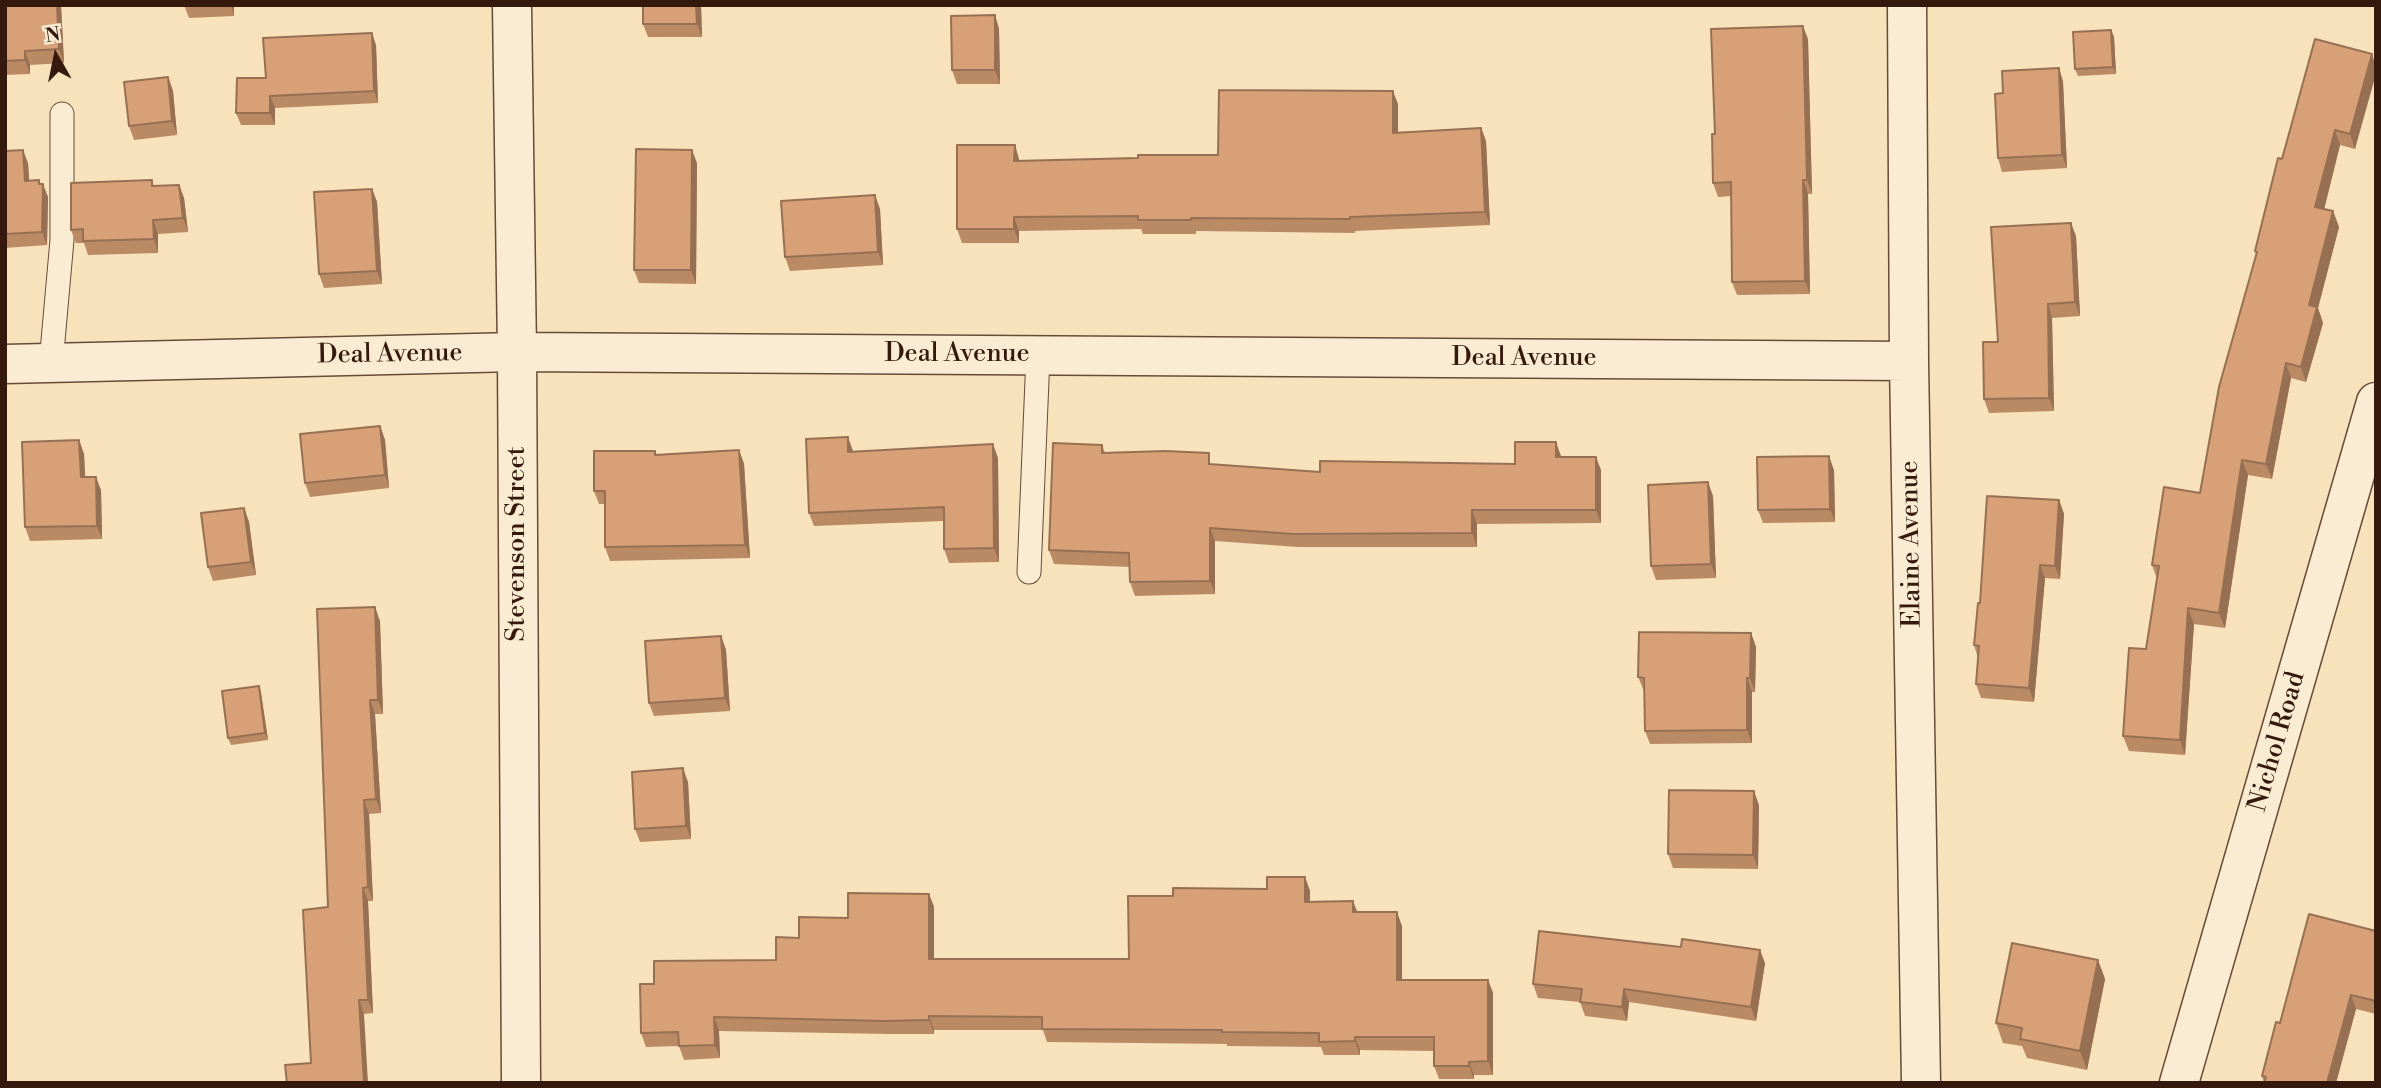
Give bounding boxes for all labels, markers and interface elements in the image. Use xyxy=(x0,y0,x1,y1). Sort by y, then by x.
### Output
north arrow xyxy=(21,21,91,91)
text: N xyxy=(43,22,62,48)
street label: Deal Avenue xyxy=(317,338,463,372)
street label: Deal Avenue xyxy=(884,339,1030,371)
street label: Deal Avenue xyxy=(1451,343,1597,375)
street label: Stevenson Street xyxy=(502,446,534,642)
street label: Elaine Avenue xyxy=(1895,460,1929,628)
street label: Nichol Road xyxy=(2243,668,2313,816)

